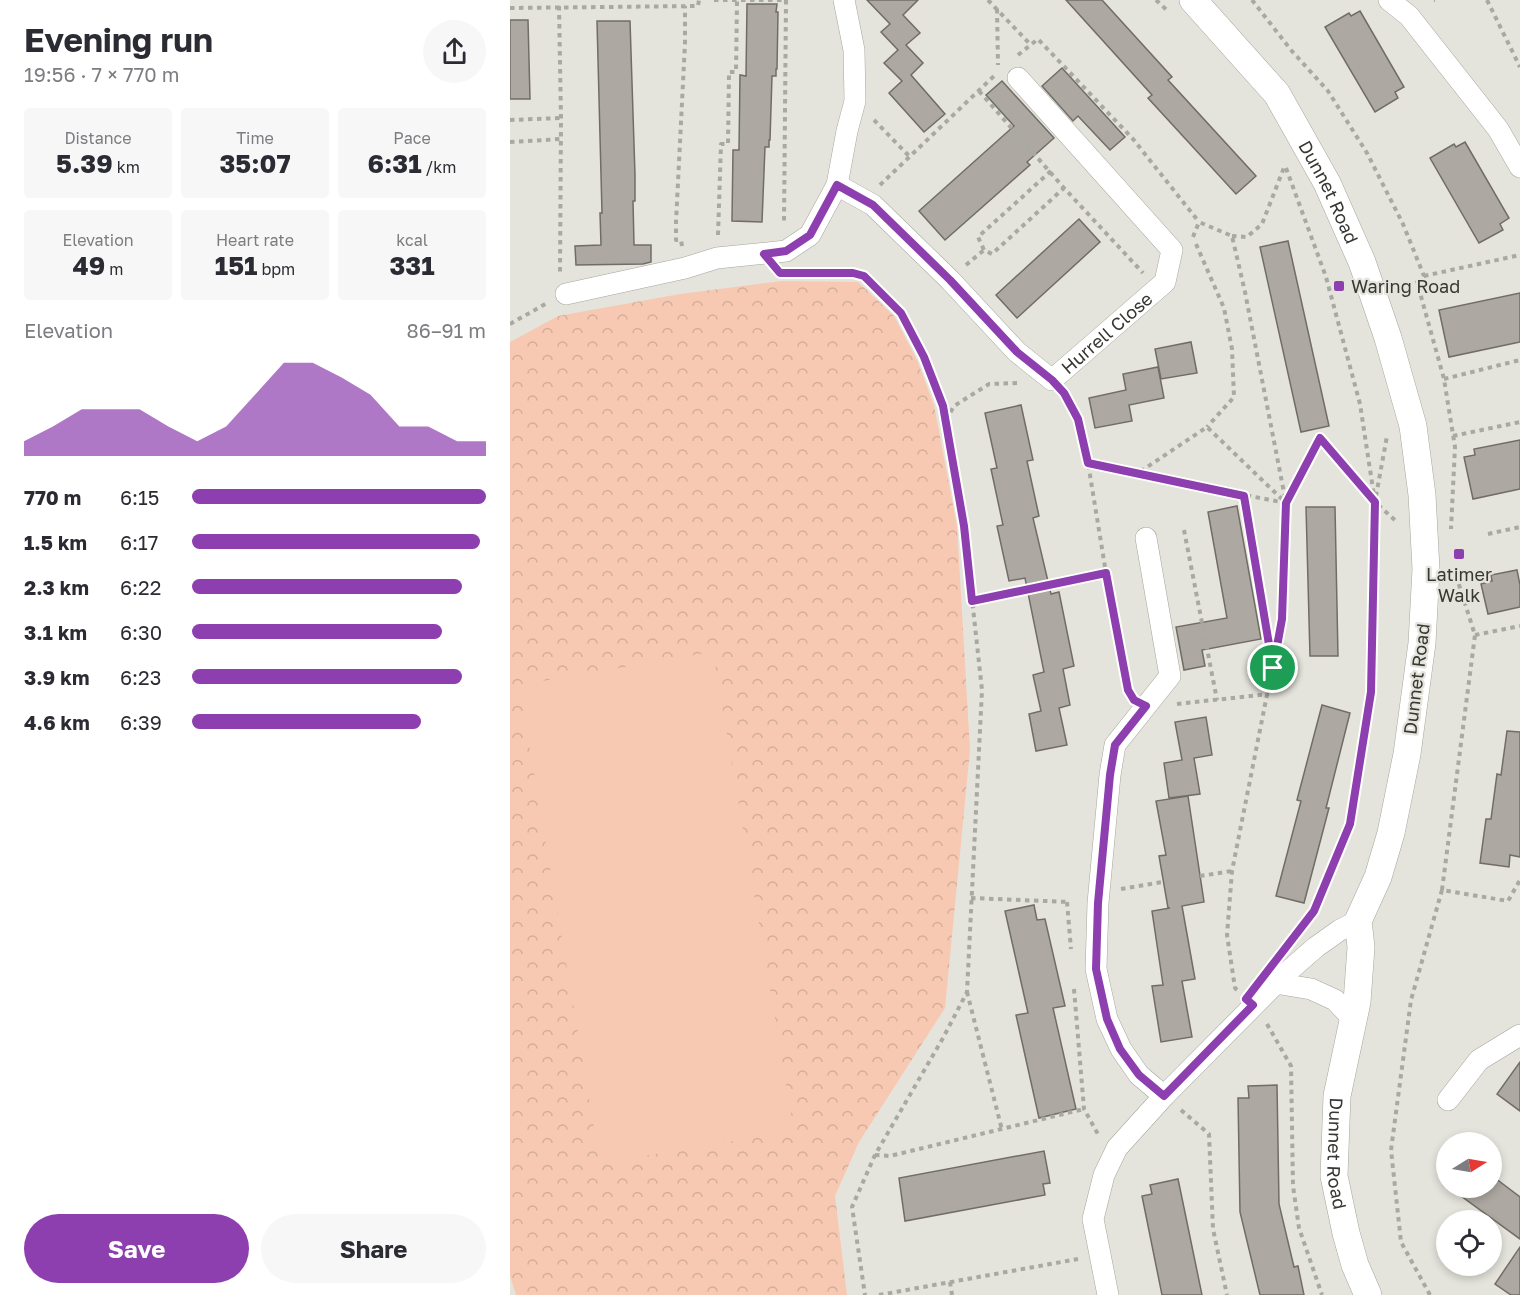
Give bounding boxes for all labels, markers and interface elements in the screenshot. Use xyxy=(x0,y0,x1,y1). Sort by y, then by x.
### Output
text: Evening run xyxy=(24,20,213,59)
button: share xyxy=(423,20,486,83)
text: 19:56 · 7 × 770 m xyxy=(24,62,179,86)
text: Distance xyxy=(64,128,132,148)
text: Time xyxy=(236,128,274,148)
text: Pace xyxy=(393,128,431,148)
street label: Dunnet Road xyxy=(1294,137,1363,247)
text: 5.39 xyxy=(56,148,113,179)
text: 35:07 xyxy=(219,148,291,179)
text: 6:31 xyxy=(368,148,422,179)
text: km xyxy=(113,157,140,177)
text: /km xyxy=(422,157,456,177)
text: Elevation xyxy=(62,230,134,250)
text: Heart rate xyxy=(216,230,294,250)
text: kcal xyxy=(396,230,428,250)
text: 49 xyxy=(73,250,105,281)
text: 151 xyxy=(215,250,257,281)
text: 331 xyxy=(389,250,435,281)
text: m xyxy=(105,259,123,279)
text: bpm xyxy=(257,259,295,279)
place label: Waring Road xyxy=(1351,275,1460,297)
marker: Waring Road xyxy=(1332,279,1346,293)
street label: Hurrell Close xyxy=(1056,287,1157,378)
text: Elevation xyxy=(24,318,113,342)
text: 86–91 m xyxy=(407,318,486,342)
text: 770 m xyxy=(24,485,81,509)
text: 6:15 xyxy=(120,485,159,509)
text: 1.5 km xyxy=(24,530,87,554)
text: 6:17 xyxy=(120,530,158,554)
marker: Latimer Walk xyxy=(1452,547,1466,561)
place label: Latimer Walk xyxy=(1426,563,1492,606)
text: 2.3 km xyxy=(24,575,89,599)
text: 6:22 xyxy=(120,575,161,599)
text: 3.1 km xyxy=(24,620,87,644)
text: 6:30 xyxy=(120,620,162,644)
street label: Dunnet Road xyxy=(1398,622,1434,736)
pin xyxy=(1247,642,1298,693)
icon: arrive xyxy=(1256,651,1289,684)
text: 3.9 km xyxy=(24,665,89,689)
text: 6:23 xyxy=(120,665,161,689)
text: 4.6 km xyxy=(24,710,90,734)
text: 6:39 xyxy=(120,710,162,734)
street label: Dunnet Road xyxy=(1323,1097,1352,1211)
north arrow xyxy=(1436,1132,1502,1198)
map controls xyxy=(1436,1132,1502,1276)
button: locate xyxy=(1436,1210,1502,1276)
button: Save xyxy=(24,1214,249,1283)
button: Share xyxy=(261,1214,486,1283)

